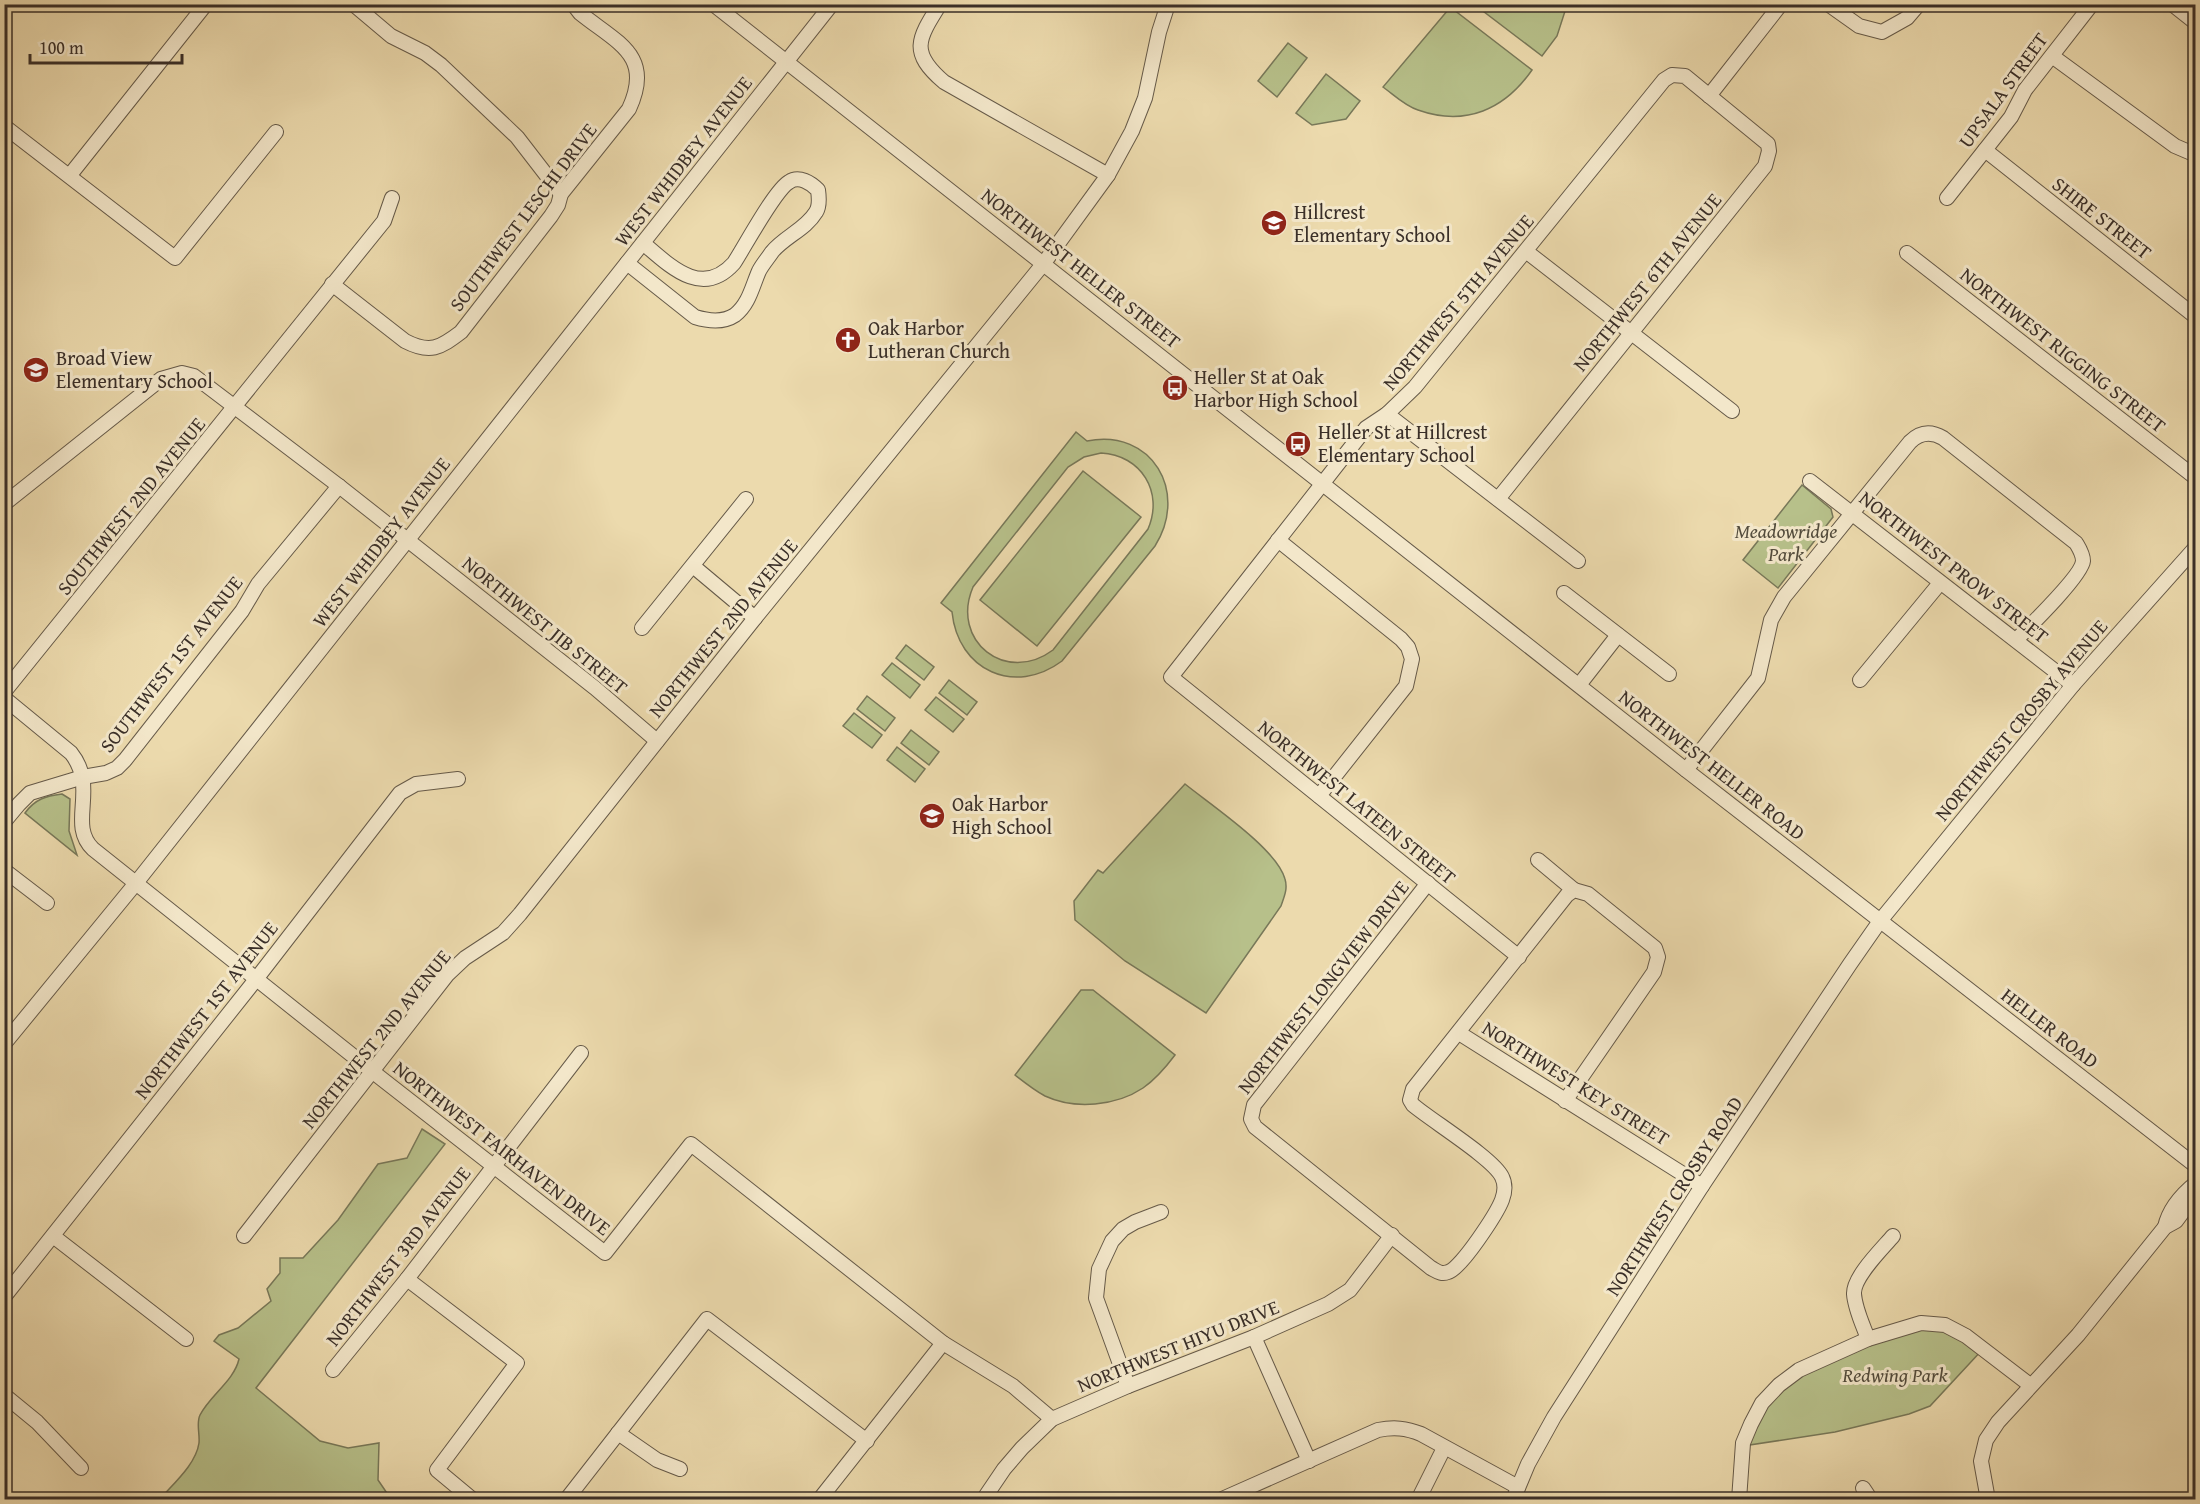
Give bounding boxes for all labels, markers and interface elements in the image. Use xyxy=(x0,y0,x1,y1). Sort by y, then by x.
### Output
street label: UPSALA STREET xyxy=(1951,26,2054,153)
scale bar xyxy=(30,27,182,65)
text: 100 m xyxy=(39,34,84,61)
street label: WEST WHIDBEY AVENUE xyxy=(607,69,758,252)
street label: SOUTHWEST LESCHI DRIVE xyxy=(442,116,603,317)
street label: SHIRE STREET xyxy=(2046,169,2158,266)
street label: NORTHWEST HELLER STREET xyxy=(975,180,1187,355)
street label: NORTHWEST 6TH AVENUE xyxy=(1565,186,1728,377)
place label: Hillcrest Elementary School xyxy=(1294,197,1451,249)
street label: NORTHWEST 5TH AVENUE xyxy=(1375,207,1540,396)
school or university icon: Hillcrest Elementary School xyxy=(1259,208,1289,238)
street label: NORTHWEST RIGGING STREET xyxy=(1954,260,2172,439)
place label: Oak Harbor Lutheran Church xyxy=(868,313,1010,365)
church icon: Oak Harbor Lutheran Church xyxy=(833,325,863,355)
place label: Broad View Elementary School xyxy=(56,343,213,395)
school or university icon: Broad View Elementary School xyxy=(21,355,51,385)
place label: Heller St at Oak Harbor High School xyxy=(1194,362,1359,414)
bus stop icon: Heller St at Oak Harbor High School xyxy=(1160,373,1190,403)
street label: SOUTHWEST 2ND AVENUE xyxy=(50,410,212,601)
place label: Heller St at Hillcrest Elementary School xyxy=(1318,417,1487,469)
bus stop icon: Heller St at Hillcrest Elementary School xyxy=(1283,429,1313,459)
street label: WEST WHIDBEY AVENUE xyxy=(305,450,456,633)
street label: NORTHWEST PROW STREET xyxy=(1854,483,2055,650)
park label: Meadowridge Park xyxy=(1735,516,1837,568)
street label: NORTHWEST 2ND AVENUE xyxy=(641,532,804,723)
street label: NORTHWEST JIB STREET xyxy=(456,549,634,701)
street label: SOUTHWEST 1ST AVENUE xyxy=(92,569,249,758)
street label: NORTHWEST CROSBY AVENUE xyxy=(1927,612,2114,827)
street label: NORTHWEST HELLER ROAD xyxy=(1613,682,1812,847)
street label: NORTHWEST LATEEN STREET xyxy=(1252,713,1462,891)
place label: Oak Harbor High School xyxy=(952,789,1052,841)
school or university icon: Oak Harbor High School xyxy=(917,801,947,831)
street label: NORTHWEST LONGVIEW DRIVE xyxy=(1230,874,1415,1100)
street label: NORTHWEST 1ST AVENUE xyxy=(127,915,284,1105)
street label: NORTHWEST 2ND AVENUE xyxy=(294,943,457,1134)
street label: HELLER ROAD xyxy=(1996,980,2105,1075)
street label: NORTHWEST KEY STREET xyxy=(1477,1013,1675,1152)
street label: NORTHWEST FAIRHAVEN DRIVE xyxy=(387,1053,617,1242)
street label: NORTHWEST CROSBY ROAD xyxy=(1598,1090,1749,1301)
street label: NORTHWEST 3RD AVENUE xyxy=(318,1160,477,1352)
street label: NORTHWEST HIYU DRIVE xyxy=(1073,1292,1283,1399)
park label: Redwing Park xyxy=(1841,1360,1948,1389)

